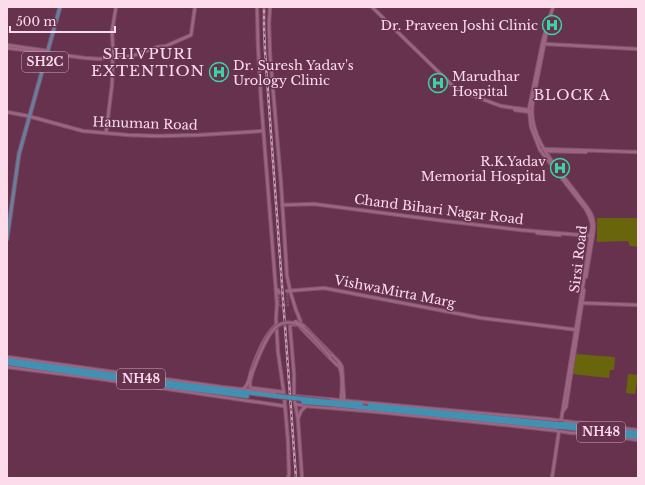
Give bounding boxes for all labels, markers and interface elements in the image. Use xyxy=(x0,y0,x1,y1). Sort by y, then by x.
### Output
scale bar xyxy=(10,8,115,34)
text: 500 m xyxy=(16,14,56,29)
hospital icon: Dr. Praveen Joshi Clinic xyxy=(541,14,563,36)
place label: Dr. Praveen Joshi Clinic xyxy=(381,17,538,34)
district label: SHIVPURI EXTENTION xyxy=(91,44,205,80)
road number: SH2C xyxy=(22,52,68,72)
place label: Dr. Suresh Yadav's Urology Clinic xyxy=(233,57,354,89)
hospital icon: Dr. Suresh Yadav's Urology Clinic xyxy=(208,61,230,83)
place label: Marudhar Hospital xyxy=(452,68,520,100)
hospital icon: Marudhar Hospital xyxy=(427,72,449,94)
district label: BLOCK A xyxy=(533,86,611,104)
street label: Hanuman Road xyxy=(92,113,198,134)
place label: R.K.Yadav Memorial Hospital xyxy=(421,153,546,185)
hospital icon: R.K.Yadav Memorial Hospital xyxy=(549,157,571,179)
street label: Chand Bihari Nagar Road xyxy=(353,191,525,228)
street label: Sirsi Road xyxy=(566,224,591,294)
street label: VishwaMirta Marg xyxy=(332,271,457,312)
road number: NH48 xyxy=(117,369,165,389)
road number: NH48 xyxy=(577,422,625,442)

